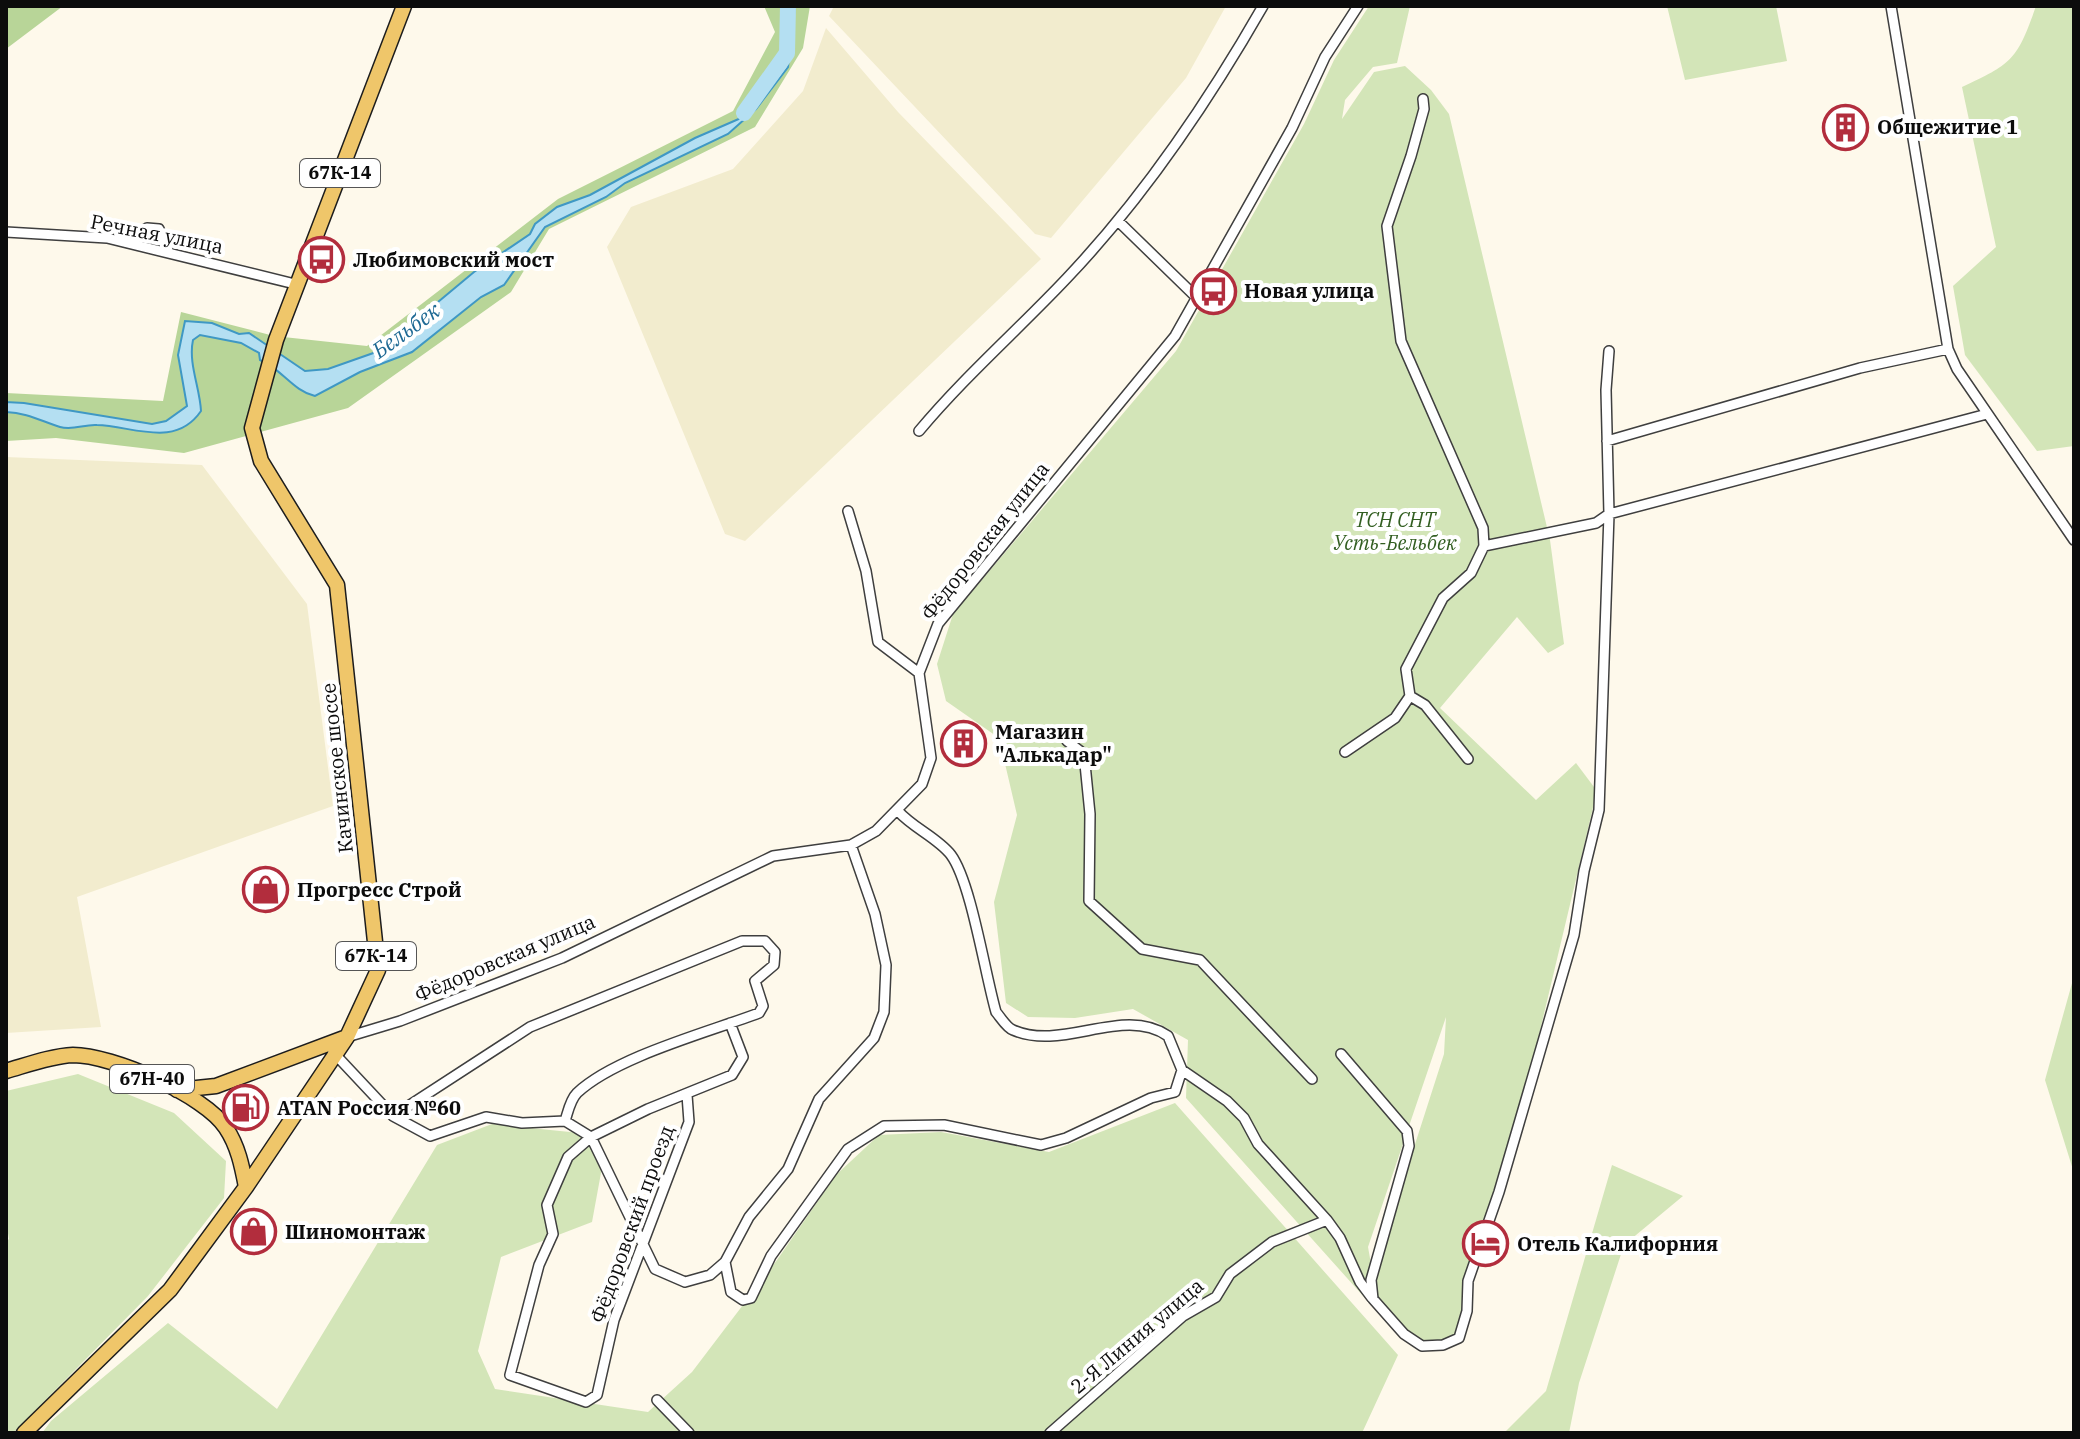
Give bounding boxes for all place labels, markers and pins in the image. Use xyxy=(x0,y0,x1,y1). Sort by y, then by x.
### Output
building icon: Общежитие 1 xyxy=(1822,103,1870,151)
place label: Общежитие 1 xyxy=(1877,113,2018,140)
bus stop icon: Любимовский мост xyxy=(298,236,346,284)
place label: Любимовский мост xyxy=(353,246,554,273)
bus stop icon: Новая улица xyxy=(1189,267,1237,315)
place label: Новая улица xyxy=(1244,277,1374,304)
place label: Магазин "Алькадар" xyxy=(995,718,1112,768)
building icon: Магазин "Алькадар" xyxy=(940,720,988,768)
shop icon: Прогресс Строй xyxy=(242,866,290,914)
place label: Прогресс Строй xyxy=(297,876,462,903)
fuel station icon: ATAN Россия №60 xyxy=(222,1084,270,1132)
place label: ATAN Россия №60 xyxy=(277,1094,461,1121)
shop icon: Шиномонтаж xyxy=(230,1208,278,1256)
place label: Шиномонтаж xyxy=(285,1218,425,1245)
hotel icon: Отель Калифорния xyxy=(1462,1220,1510,1268)
place label: Отель Калифорния xyxy=(1517,1230,1718,1257)

